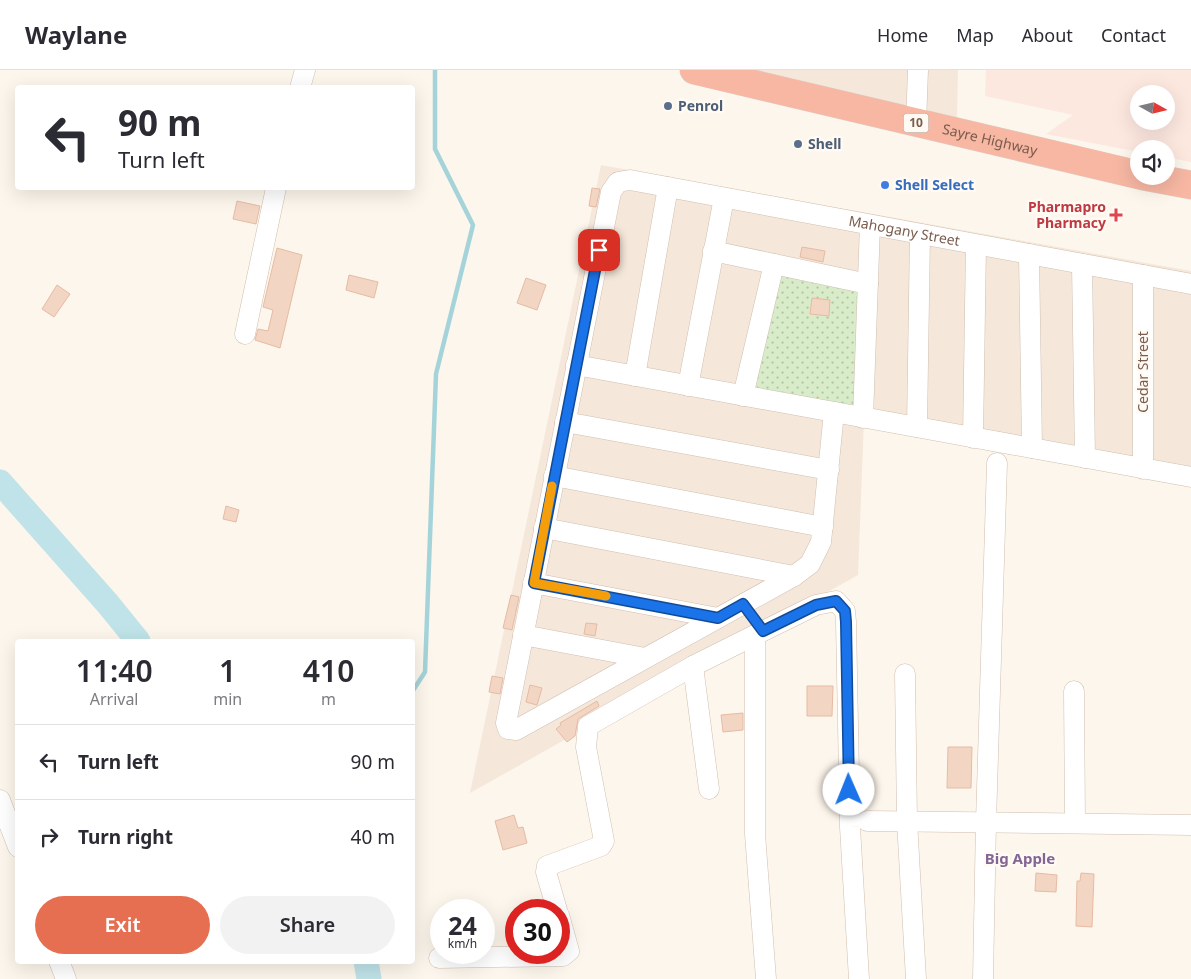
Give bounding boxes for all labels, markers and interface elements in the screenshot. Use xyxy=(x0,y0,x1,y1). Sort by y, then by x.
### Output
text: Waylane xyxy=(25,18,127,51)
text: Home xyxy=(877,23,928,47)
text: Map xyxy=(956,23,994,47)
text: About xyxy=(1022,23,1073,47)
text: Contact xyxy=(1101,23,1166,47)
north arrow xyxy=(1130,85,1175,130)
map controls xyxy=(1130,85,1175,185)
place label: Penrol xyxy=(678,96,723,115)
text: 90 m xyxy=(118,99,201,146)
marker: Penrol xyxy=(662,100,674,112)
icon: left xyxy=(35,105,100,170)
road number: 10 xyxy=(904,114,928,132)
street label: Sayre Highway xyxy=(941,119,1040,160)
place label: Shell xyxy=(808,134,842,153)
marker: Shell xyxy=(792,138,804,150)
button: sound xyxy=(1130,140,1175,185)
text: Turn left xyxy=(118,144,205,174)
place label: Shell Select xyxy=(895,175,974,194)
marker: Shell Select xyxy=(879,179,891,191)
place label: Pharmapro Pharmacy xyxy=(1028,197,1106,232)
marker: Pharmapro Pharmacy xyxy=(1110,209,1122,221)
street label: Mahogany Street xyxy=(847,211,961,250)
pin xyxy=(578,229,620,271)
icon: arrive xyxy=(585,236,613,264)
street label: Cedar Street xyxy=(1133,331,1152,413)
text: 11:40 xyxy=(76,650,153,691)
text: 1 xyxy=(219,650,236,691)
text: 410 xyxy=(303,650,354,691)
text: Arrival xyxy=(90,688,139,710)
text: min xyxy=(213,688,242,710)
text: m xyxy=(321,688,336,710)
icon: left xyxy=(35,748,63,776)
text: Turn left xyxy=(78,749,159,775)
text: 90 m xyxy=(351,749,395,775)
position arrow xyxy=(822,763,874,815)
icon: right xyxy=(35,823,63,851)
text: Turn right xyxy=(78,824,173,850)
text: 40 m xyxy=(351,824,395,850)
district label: Big Apple xyxy=(985,848,1055,868)
button: Exit xyxy=(35,896,210,954)
button: Share xyxy=(220,896,395,954)
speed limit sign: 30 xyxy=(505,899,570,964)
text: 24 xyxy=(448,908,477,942)
text: km/h xyxy=(448,935,477,952)

